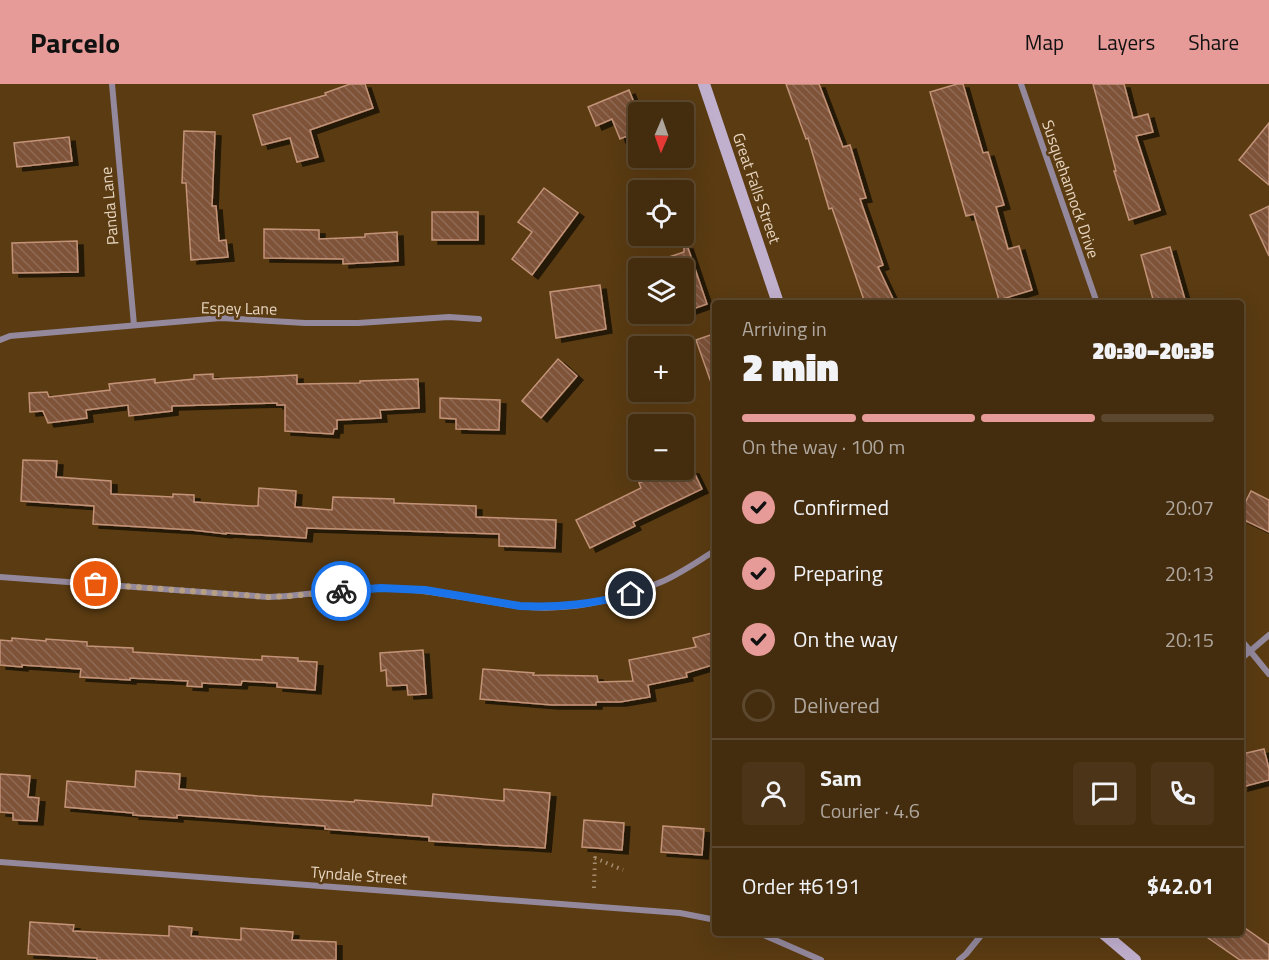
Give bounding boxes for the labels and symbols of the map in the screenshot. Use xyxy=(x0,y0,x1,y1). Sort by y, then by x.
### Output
north arrow xyxy=(628,102,694,168)
street label: Susquehannock Drive xyxy=(1036,117,1106,261)
street label: Great Falls Street xyxy=(727,129,787,247)
street label: Panda Lane xyxy=(94,166,124,246)
street label: Espey Lane xyxy=(201,295,277,321)
pin xyxy=(70,558,121,609)
courier xyxy=(311,561,371,621)
pin xyxy=(605,568,656,619)
street label: Tyndale Street xyxy=(310,860,408,890)

